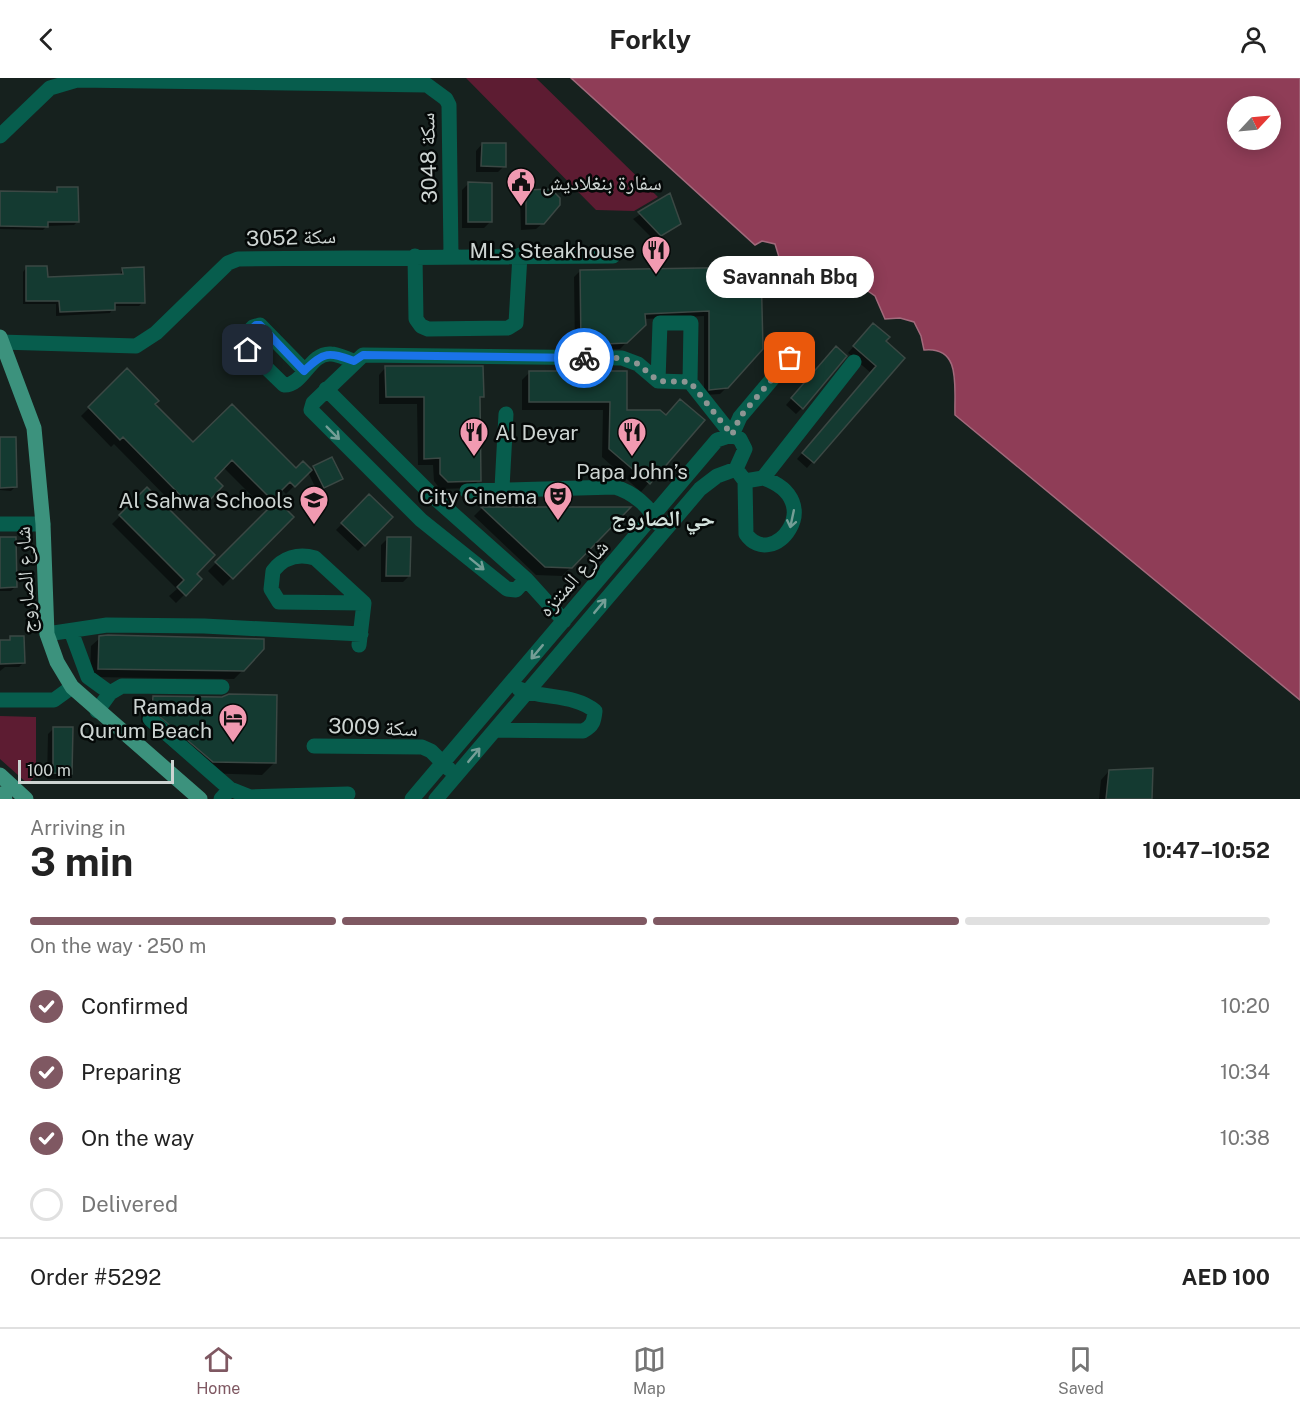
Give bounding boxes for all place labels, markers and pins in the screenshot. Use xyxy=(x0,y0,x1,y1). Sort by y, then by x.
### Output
public building icon: سفارة بنغلاديش xyxy=(505,166,537,208)
place label: سفارة بنغلاديش xyxy=(542,170,662,196)
restaurant icon: MLS Steakhouse xyxy=(640,234,672,276)
place label: MLS Steakhouse xyxy=(469,238,635,263)
callout: Savannah Bbq xyxy=(706,256,874,298)
pin xyxy=(222,324,273,375)
pin xyxy=(764,332,815,383)
restaurant icon: Al Deyar xyxy=(458,416,490,458)
restaurant icon: Papa John’s xyxy=(616,416,648,458)
place label: Al Deyar xyxy=(495,420,579,445)
place label: Papa John’s xyxy=(576,459,688,484)
theatre icon: City Cinema xyxy=(542,480,574,522)
school or university icon: Al Sahwa Schools xyxy=(298,484,330,526)
place label: City Cinema xyxy=(419,484,537,509)
place label: Al Sahwa Schools xyxy=(119,488,293,513)
place label: Ramada Qurum Beach xyxy=(79,694,212,743)
hotel icon: Ramada Qurum Beach xyxy=(217,702,249,744)

